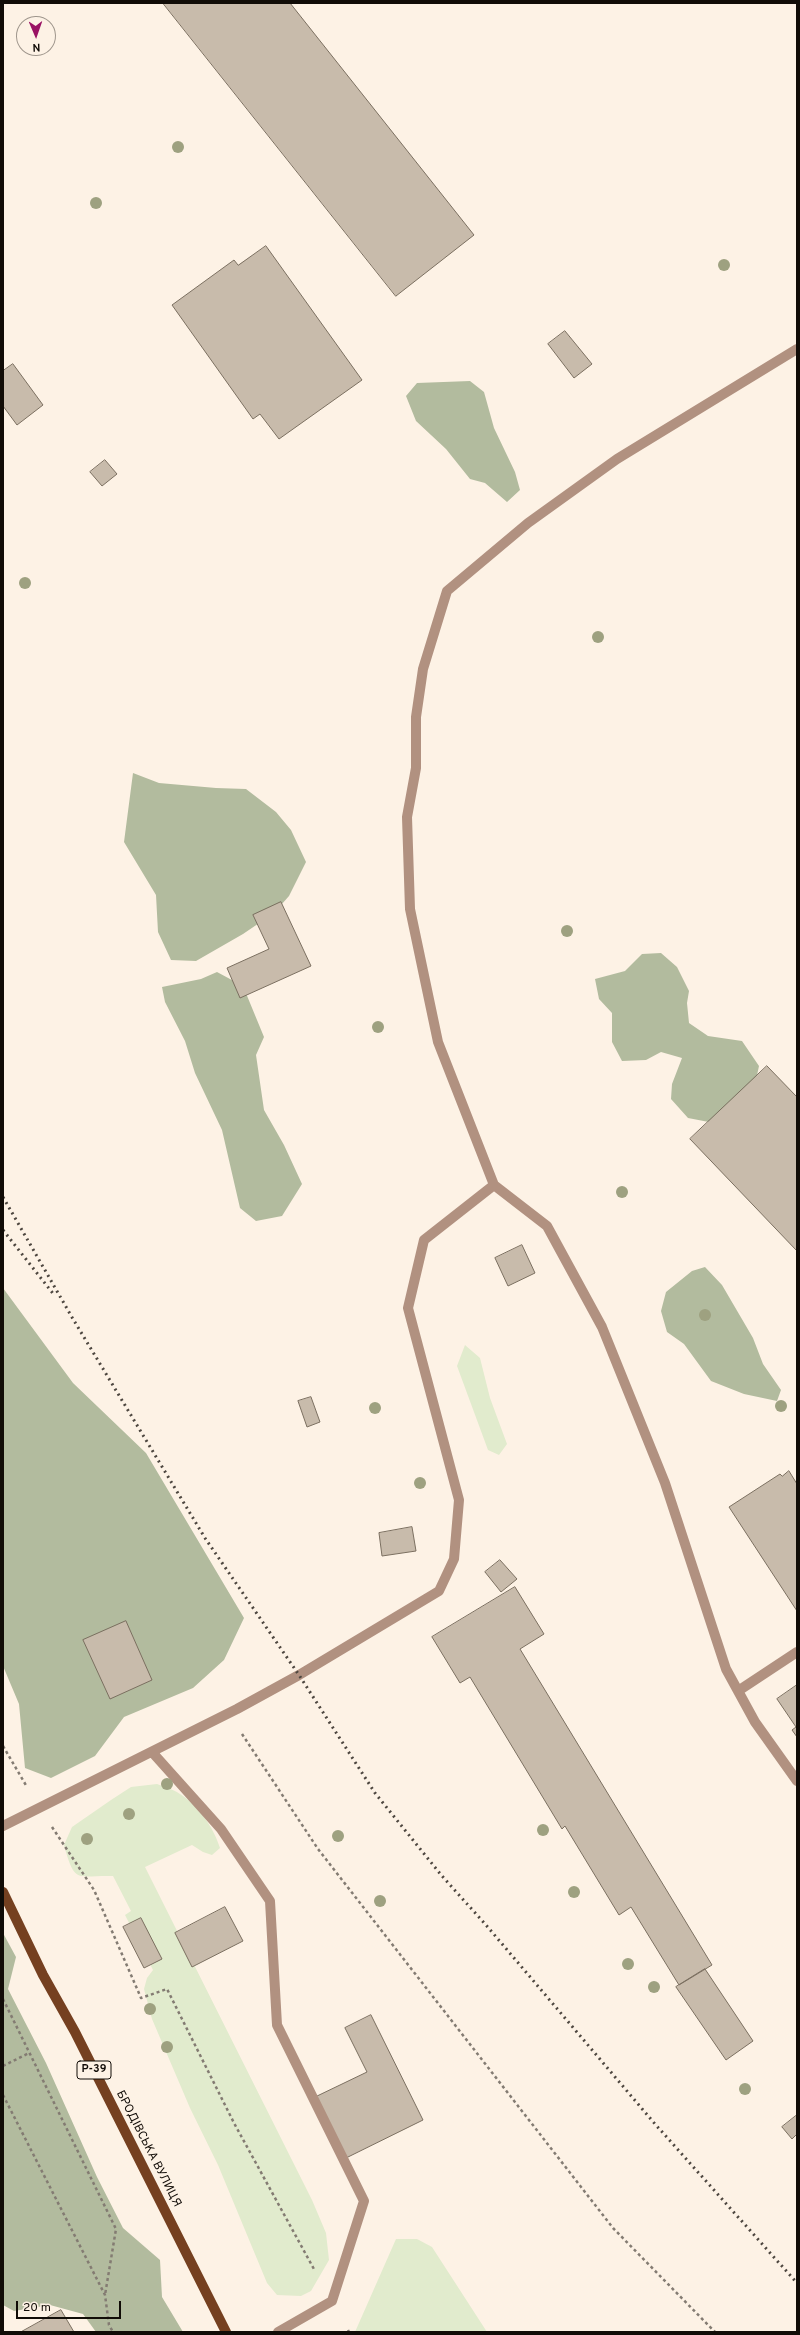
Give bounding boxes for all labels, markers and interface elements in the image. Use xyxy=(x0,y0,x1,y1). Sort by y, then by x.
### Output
north arrow xyxy=(16,16,56,56)
text: N xyxy=(32,40,41,54)
road number: Р-39 xyxy=(77,2061,111,2079)
street label: БРОДІВСЬКА ВУЛИЦЯ xyxy=(112,2088,184,2210)
scale bar xyxy=(18,2293,123,2319)
text: 20 m xyxy=(23,2300,51,2316)

